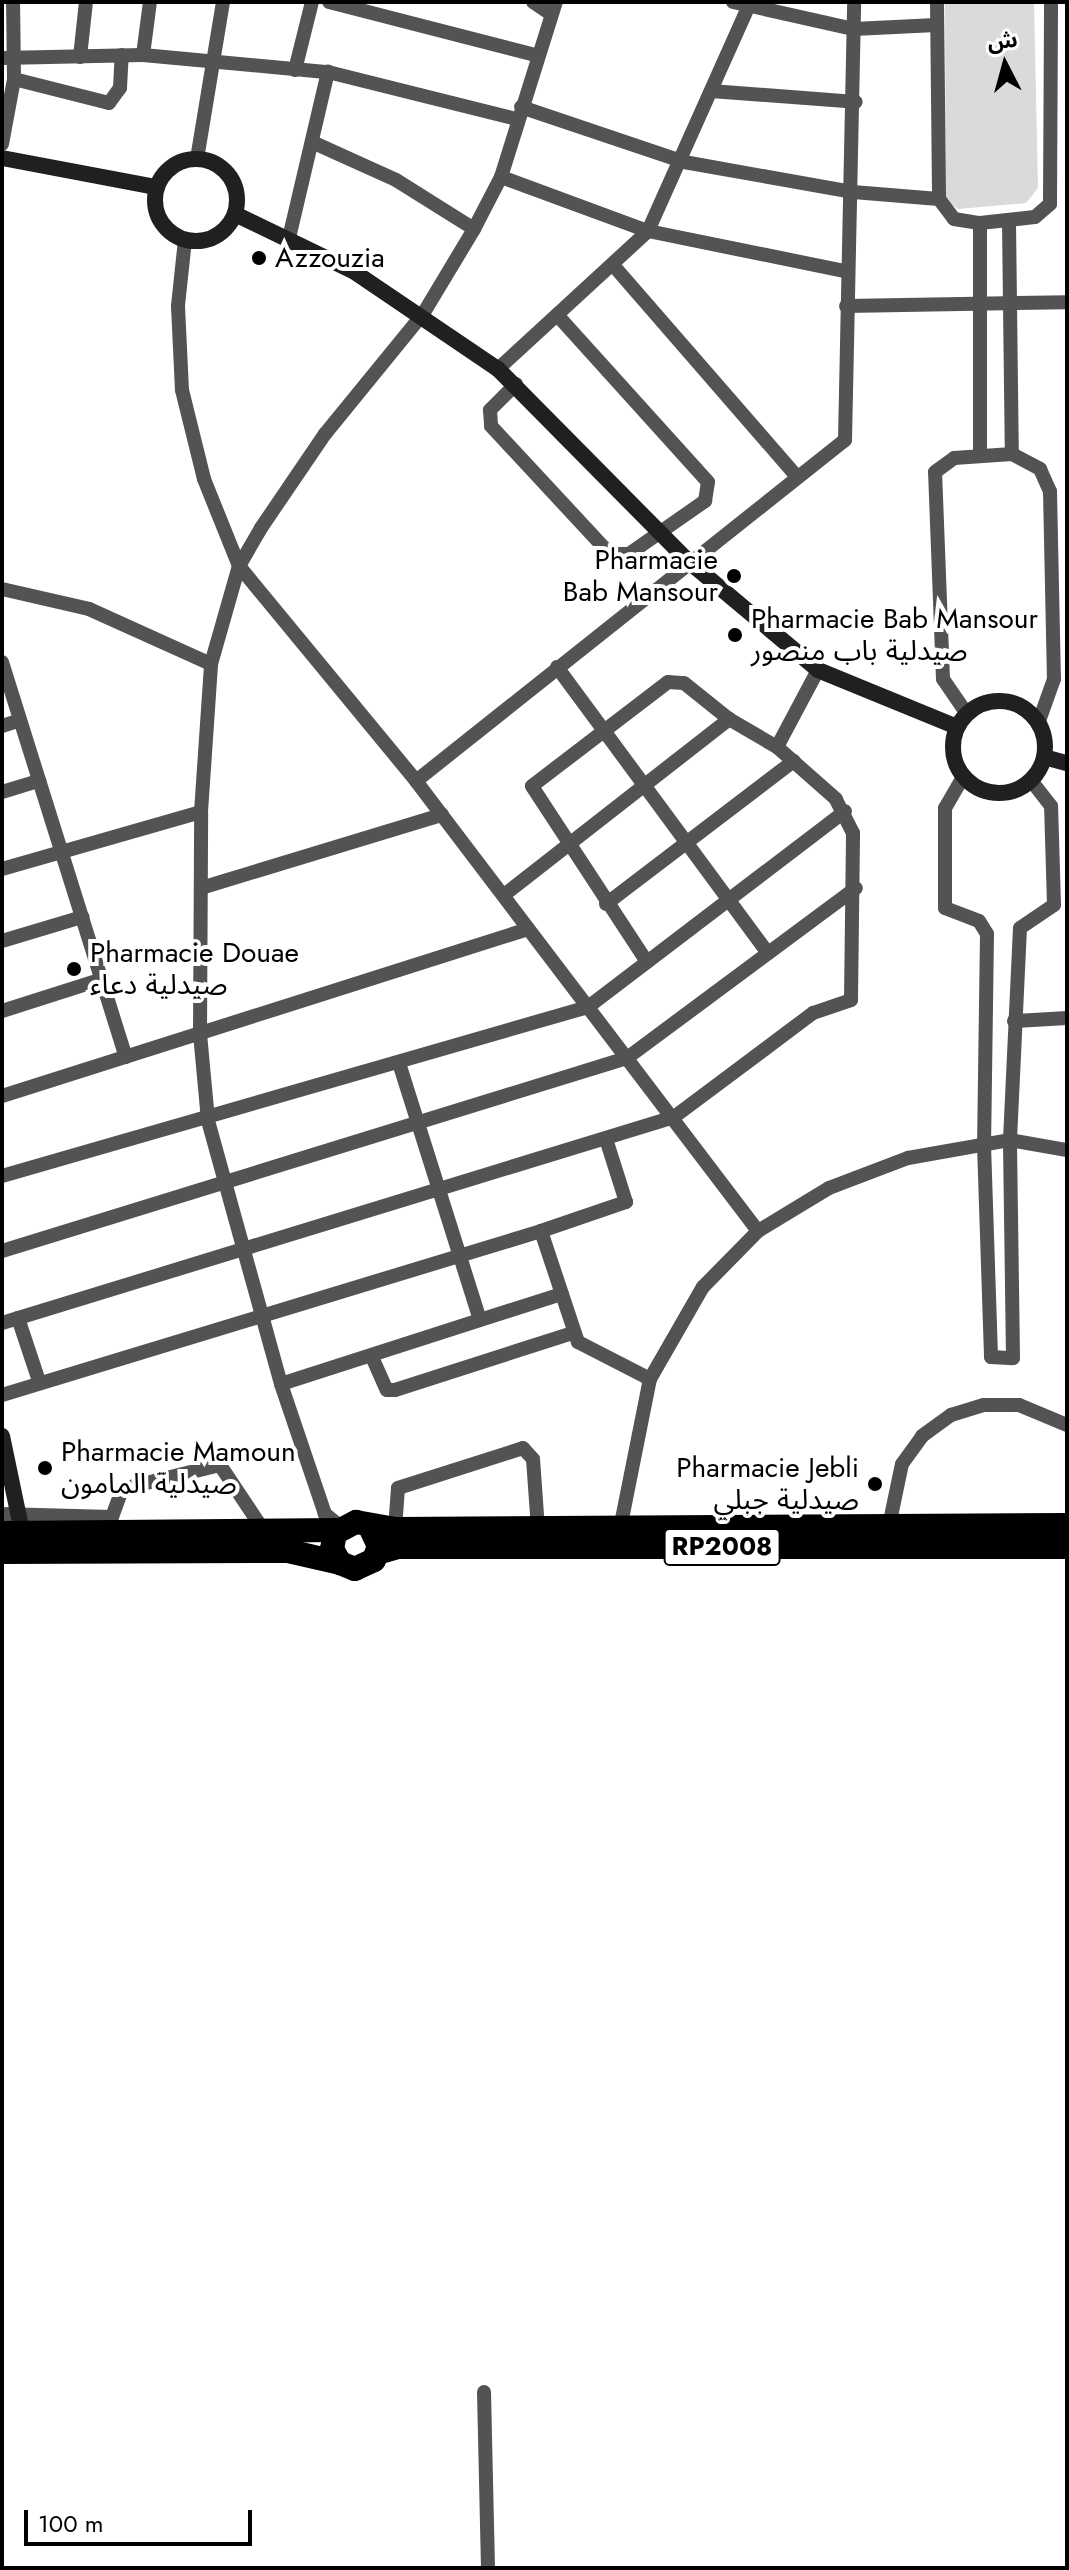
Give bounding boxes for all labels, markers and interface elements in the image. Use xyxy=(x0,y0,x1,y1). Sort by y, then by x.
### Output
text: ش xyxy=(986,23,1019,58)
north arrow xyxy=(965,24,1045,104)
place label: Azzouzia xyxy=(275,241,385,275)
marker: Azzouzia xyxy=(250,249,268,267)
place label: Pharmacie Bab Mansour xyxy=(563,543,718,609)
marker: Pharmacie Bab Mansour xyxy=(725,567,743,585)
place label: Pharmacie Bab Mansour صيدلية باب منصور xyxy=(751,602,1038,668)
marker: Pharmacie Bab Mansour صيدلية باب منصور xyxy=(726,626,744,644)
place label: Pharmacie Douae صيدلية دعاء xyxy=(90,936,299,1002)
marker: Pharmacie Douae صيدلية دعاء xyxy=(65,960,83,978)
place label: Pharmacie Mamoun صيدلية المامون xyxy=(61,1435,296,1501)
place label: Pharmacie Jebli صيدلية جبلي xyxy=(676,1451,859,1517)
marker: Pharmacie Mamoun صيدلية المامون xyxy=(36,1459,54,1477)
marker: Pharmacie Jebli صيدلية جبلي xyxy=(866,1475,884,1493)
road number: RP2008 xyxy=(662,1525,782,1569)
scale bar xyxy=(28,2494,256,2544)
text: 100 m xyxy=(38,2506,104,2541)

